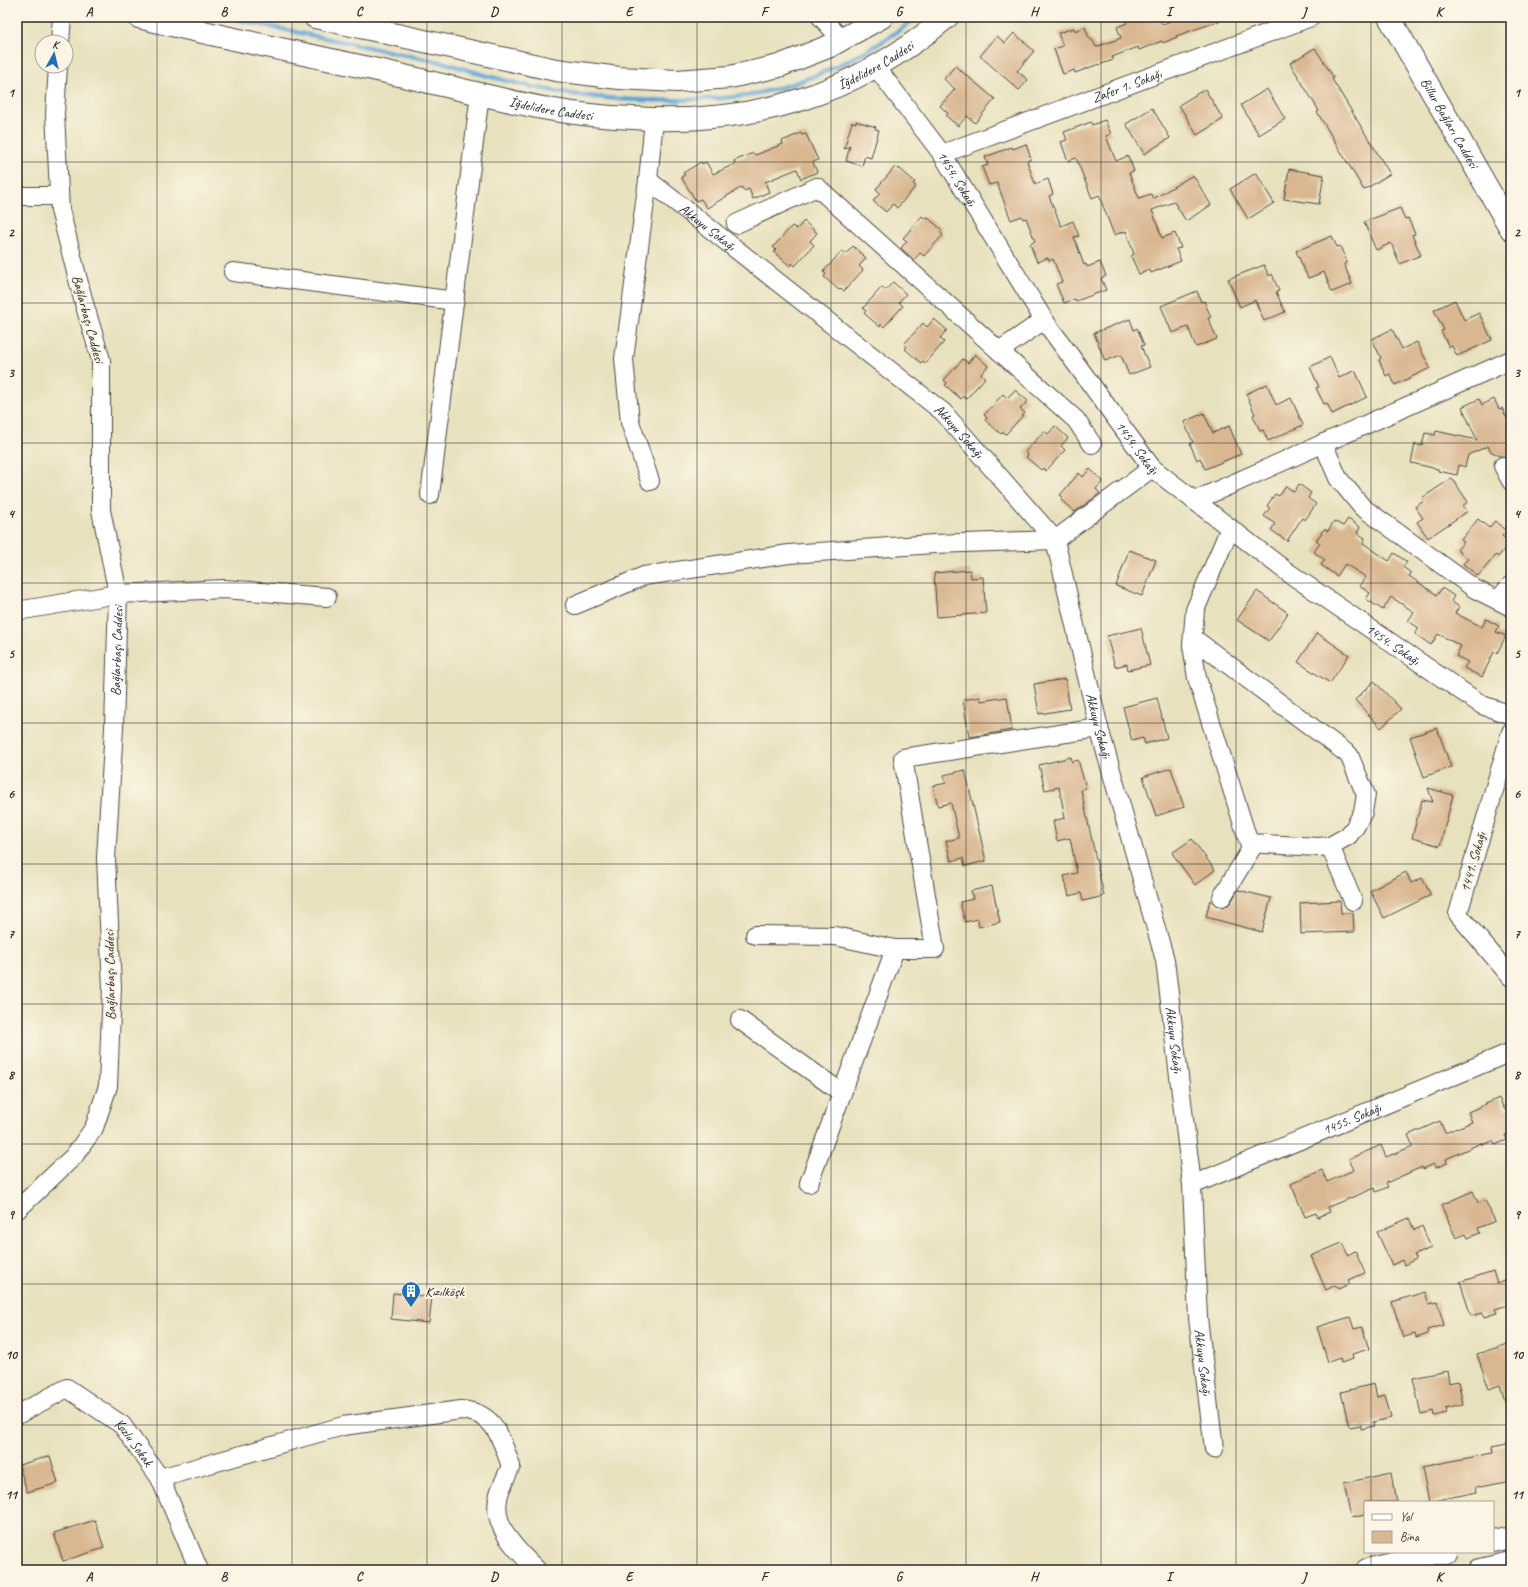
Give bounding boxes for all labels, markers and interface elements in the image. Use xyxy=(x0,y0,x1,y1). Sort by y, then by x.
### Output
text: A xyxy=(86,4,94,20)
text: B xyxy=(221,4,229,20)
text: C xyxy=(356,4,364,20)
text: D xyxy=(490,4,499,20)
text: E xyxy=(626,4,635,20)
text: F xyxy=(761,4,770,20)
text: G xyxy=(896,4,904,20)
text: H xyxy=(1030,4,1040,20)
text: I xyxy=(1166,4,1175,20)
text: J xyxy=(1301,4,1308,20)
text: K xyxy=(1436,4,1446,20)
north arrow xyxy=(34,34,74,74)
street label: İğdelidere Caddesi xyxy=(835,36,918,93)
text: K xyxy=(52,37,62,52)
street label: Zafer 1. Sokağı xyxy=(1090,64,1165,106)
street label: Billur Bağları Caddesi xyxy=(1417,74,1484,173)
text: 1 xyxy=(8,85,16,101)
text: 1 xyxy=(1514,85,1522,101)
street label: İğdelidere Caddesi xyxy=(508,93,596,124)
street label: 1454. Sokağı xyxy=(934,148,981,210)
street label: Akkuyu Sokağı xyxy=(676,200,740,255)
text: 2 xyxy=(8,225,15,241)
text: 2 xyxy=(1514,225,1521,241)
street label: Bağlarbaşı Caddesi xyxy=(68,273,108,367)
text: 3 xyxy=(8,365,15,381)
text: 3 xyxy=(1514,365,1521,381)
street label: Akkuyu Sokağı xyxy=(931,400,988,462)
street label: 1454. Sokağı xyxy=(1112,418,1163,479)
text: 4 xyxy=(8,506,16,522)
text: 4 xyxy=(1514,506,1522,522)
street label: Bağlarbaşı Caddesi xyxy=(106,603,126,696)
street label: 1454. Sokağı xyxy=(1363,620,1424,669)
text: 5 xyxy=(8,646,15,662)
text: 5 xyxy=(1514,646,1521,662)
street label: Akkuyu Sokağı xyxy=(1083,691,1116,761)
text: 6 xyxy=(8,786,15,802)
text: 6 xyxy=(1514,786,1521,802)
street label: 1441. Sokağı xyxy=(1456,829,1490,894)
text: 7 xyxy=(8,926,15,942)
text: 7 xyxy=(1514,926,1521,942)
street label: Bağlarbaşı Caddesi xyxy=(101,927,119,1020)
street label: Akkuyu Sokağı xyxy=(1162,1006,1187,1075)
text: 8 xyxy=(8,1067,16,1083)
text: 8 xyxy=(1514,1067,1522,1083)
street label: 1455. Sokağı xyxy=(1320,1098,1385,1138)
text: 9 xyxy=(8,1207,15,1223)
text: 9 xyxy=(1514,1207,1521,1223)
building icon: Kızılköşk xyxy=(400,1280,422,1308)
place label: Kızılköşk xyxy=(425,1283,466,1300)
street label: Akkuyu Sokağı xyxy=(1191,1328,1216,1398)
text: 10 xyxy=(5,1347,18,1363)
text: 10 xyxy=(1511,1347,1524,1363)
street label: Kozlu Sokak xyxy=(112,1414,158,1471)
text: 11 xyxy=(5,1487,19,1503)
text: 11 xyxy=(1511,1487,1525,1503)
legend xyxy=(1364,1501,1494,1553)
text: Yol xyxy=(1400,1509,1414,1525)
text: Bina xyxy=(1400,1529,1420,1545)
text: A xyxy=(86,1569,94,1585)
text: B xyxy=(221,1569,229,1585)
text: C xyxy=(356,1569,364,1585)
text: D xyxy=(490,1569,499,1585)
text: E xyxy=(626,1569,635,1585)
text: F xyxy=(761,1569,770,1585)
text: G xyxy=(896,1569,904,1585)
text: H xyxy=(1030,1569,1040,1585)
text: I xyxy=(1166,1569,1175,1585)
text: J xyxy=(1301,1569,1308,1585)
text: K xyxy=(1436,1569,1446,1585)

